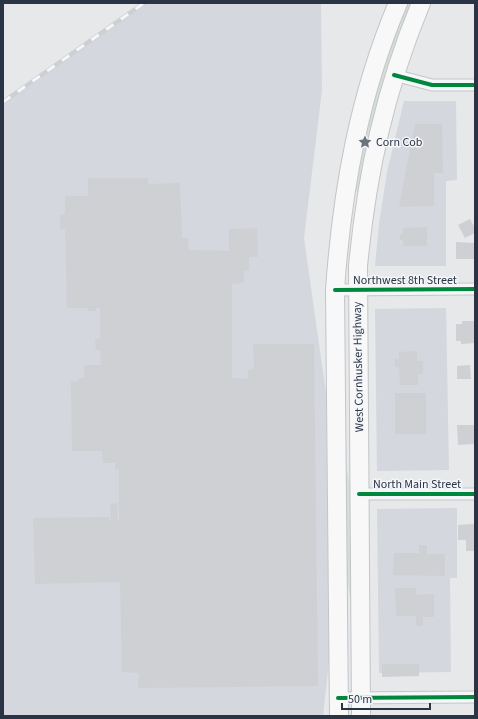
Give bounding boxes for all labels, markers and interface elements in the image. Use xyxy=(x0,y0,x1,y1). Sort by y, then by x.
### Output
place icon: Corn Cob xyxy=(357,134,373,150)
place label: Corn Cob xyxy=(376,134,423,151)
street label: Northwest 8th Street xyxy=(353,272,457,289)
street label: West Cornhusker Highway xyxy=(349,301,368,432)
street label: North Main Street xyxy=(373,476,461,493)
scale bar xyxy=(342,685,430,711)
text: 50 m xyxy=(348,691,372,708)

